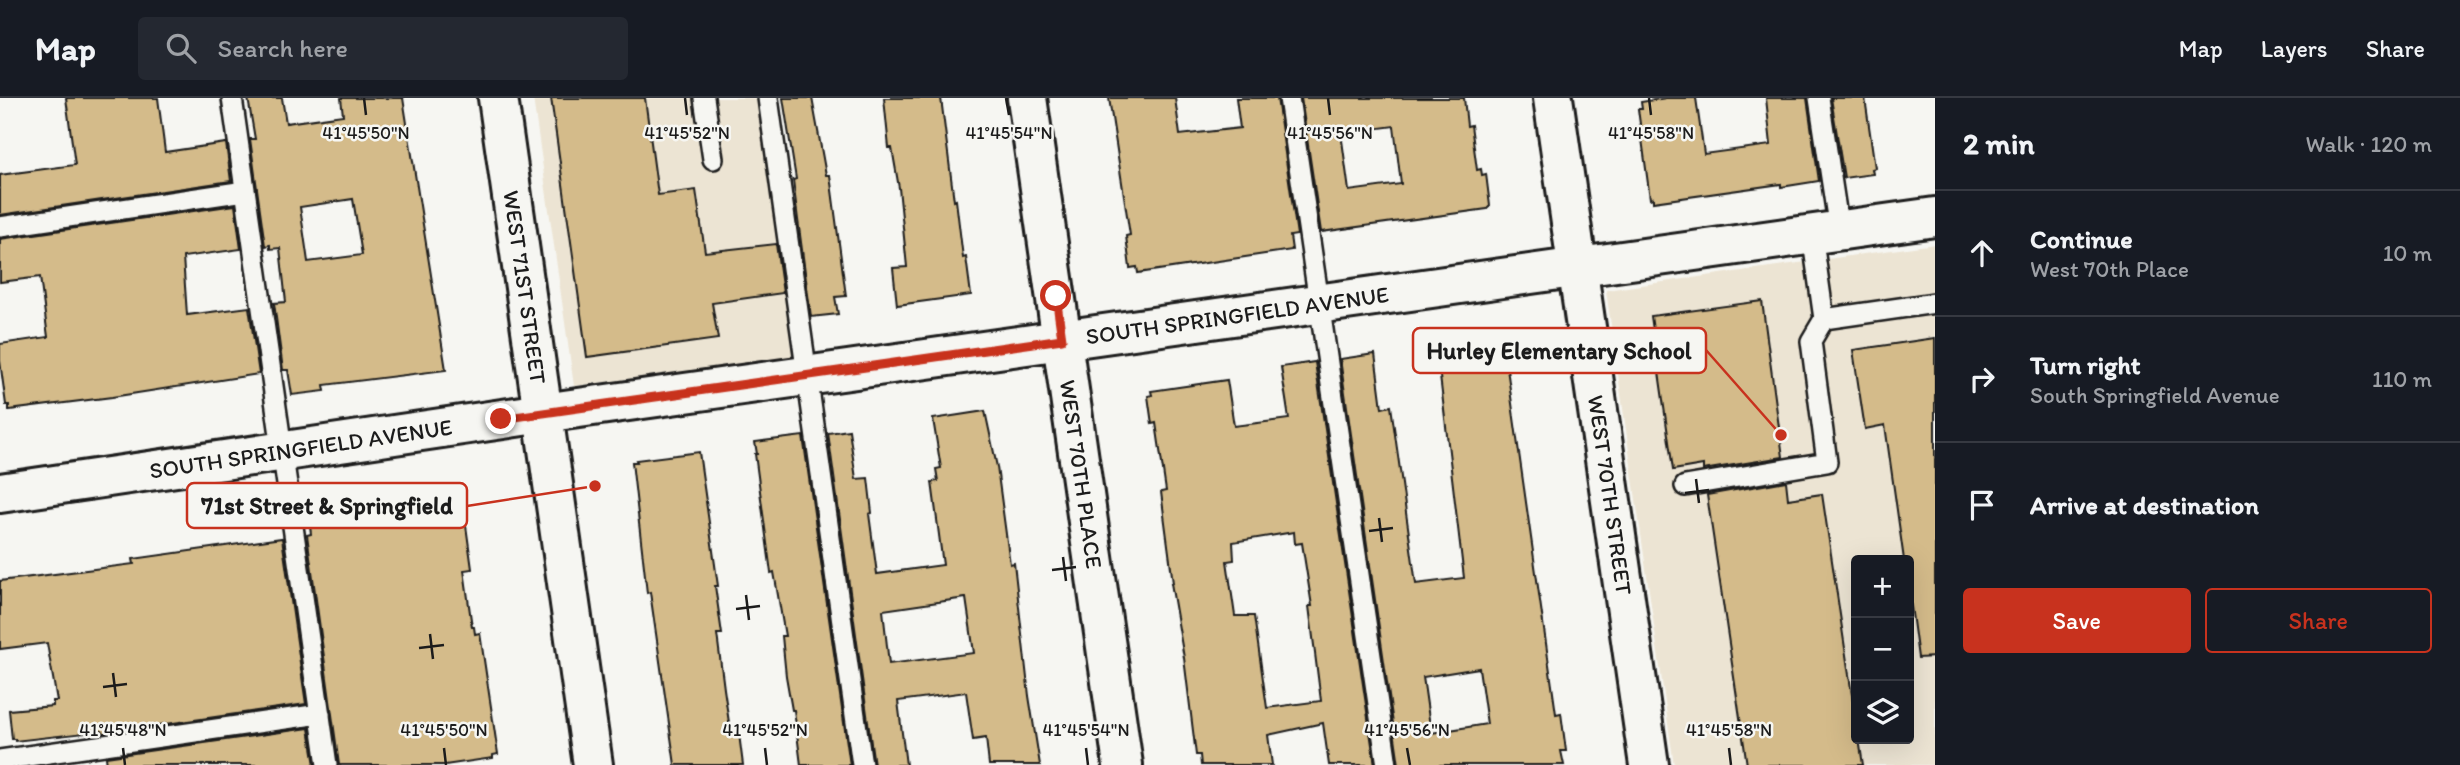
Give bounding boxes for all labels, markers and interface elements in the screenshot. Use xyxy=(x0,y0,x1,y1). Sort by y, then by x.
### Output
search box xyxy=(138,17,628,80)
text: Map xyxy=(35,29,96,68)
icon: search xyxy=(162,29,200,67)
text: Search here xyxy=(218,32,348,64)
text: Map xyxy=(2179,34,2223,63)
text: Layers xyxy=(2261,34,2328,63)
text: Share xyxy=(2366,34,2425,63)
text: 41°45'50"N xyxy=(322,122,410,144)
text: 41°45'52"N xyxy=(644,122,730,144)
text: 41°45'54"N xyxy=(965,122,1053,144)
text: 41°45'56"N xyxy=(1287,122,1373,144)
text: 41°45'58"N xyxy=(1608,122,1694,144)
text: 2 min xyxy=(1963,125,2034,162)
text: Walk · 120 m xyxy=(2306,130,2432,158)
street label: WEST 71ST STREET xyxy=(497,189,553,386)
text: Continue xyxy=(2030,223,2133,255)
icon: ahead xyxy=(1963,234,2001,272)
text: 10 m xyxy=(2383,239,2432,267)
text: West 70th Place xyxy=(2030,255,2189,283)
route start xyxy=(1040,280,1071,311)
street label: SOUTH SPRINGFIELD AVENUE xyxy=(1084,280,1391,350)
callout: Hurley Elementary School xyxy=(1413,328,1706,373)
text: Hurley Elementary School xyxy=(1426,336,1692,366)
text: Turn right xyxy=(2030,349,2141,381)
icon: right xyxy=(1963,360,2001,398)
text: 110 m xyxy=(2372,365,2432,393)
street label: WEST 70TH PLACE xyxy=(1054,378,1109,571)
text: South Springfield Avenue xyxy=(2030,381,2280,409)
street label: WEST 70TH STREET xyxy=(1582,393,1638,597)
route end xyxy=(485,403,516,434)
street label: SOUTH SPRINGFIELD AVENUE xyxy=(148,413,454,485)
callout: 71st Street & Springfield xyxy=(187,483,467,528)
icon: arrive xyxy=(1963,486,2001,524)
text: Arrive at destination xyxy=(2030,489,2259,521)
text: 71st Street & Springfield xyxy=(200,491,453,521)
map controls xyxy=(1851,555,1914,744)
button: + xyxy=(1851,555,1914,618)
button: Save xyxy=(1963,588,2191,653)
button: Share xyxy=(2205,588,2432,653)
button: − xyxy=(1851,618,1914,681)
button: layers xyxy=(1851,681,1914,744)
text: 41°45'48"N xyxy=(79,719,167,741)
text: 41°45'50"N xyxy=(400,719,488,741)
text: 41°45'52"N xyxy=(722,719,808,741)
text: 41°45'54"N xyxy=(1042,719,1130,741)
text: 41°45'56"N xyxy=(1364,719,1450,741)
text: 41°45'58"N xyxy=(1686,719,1772,741)

